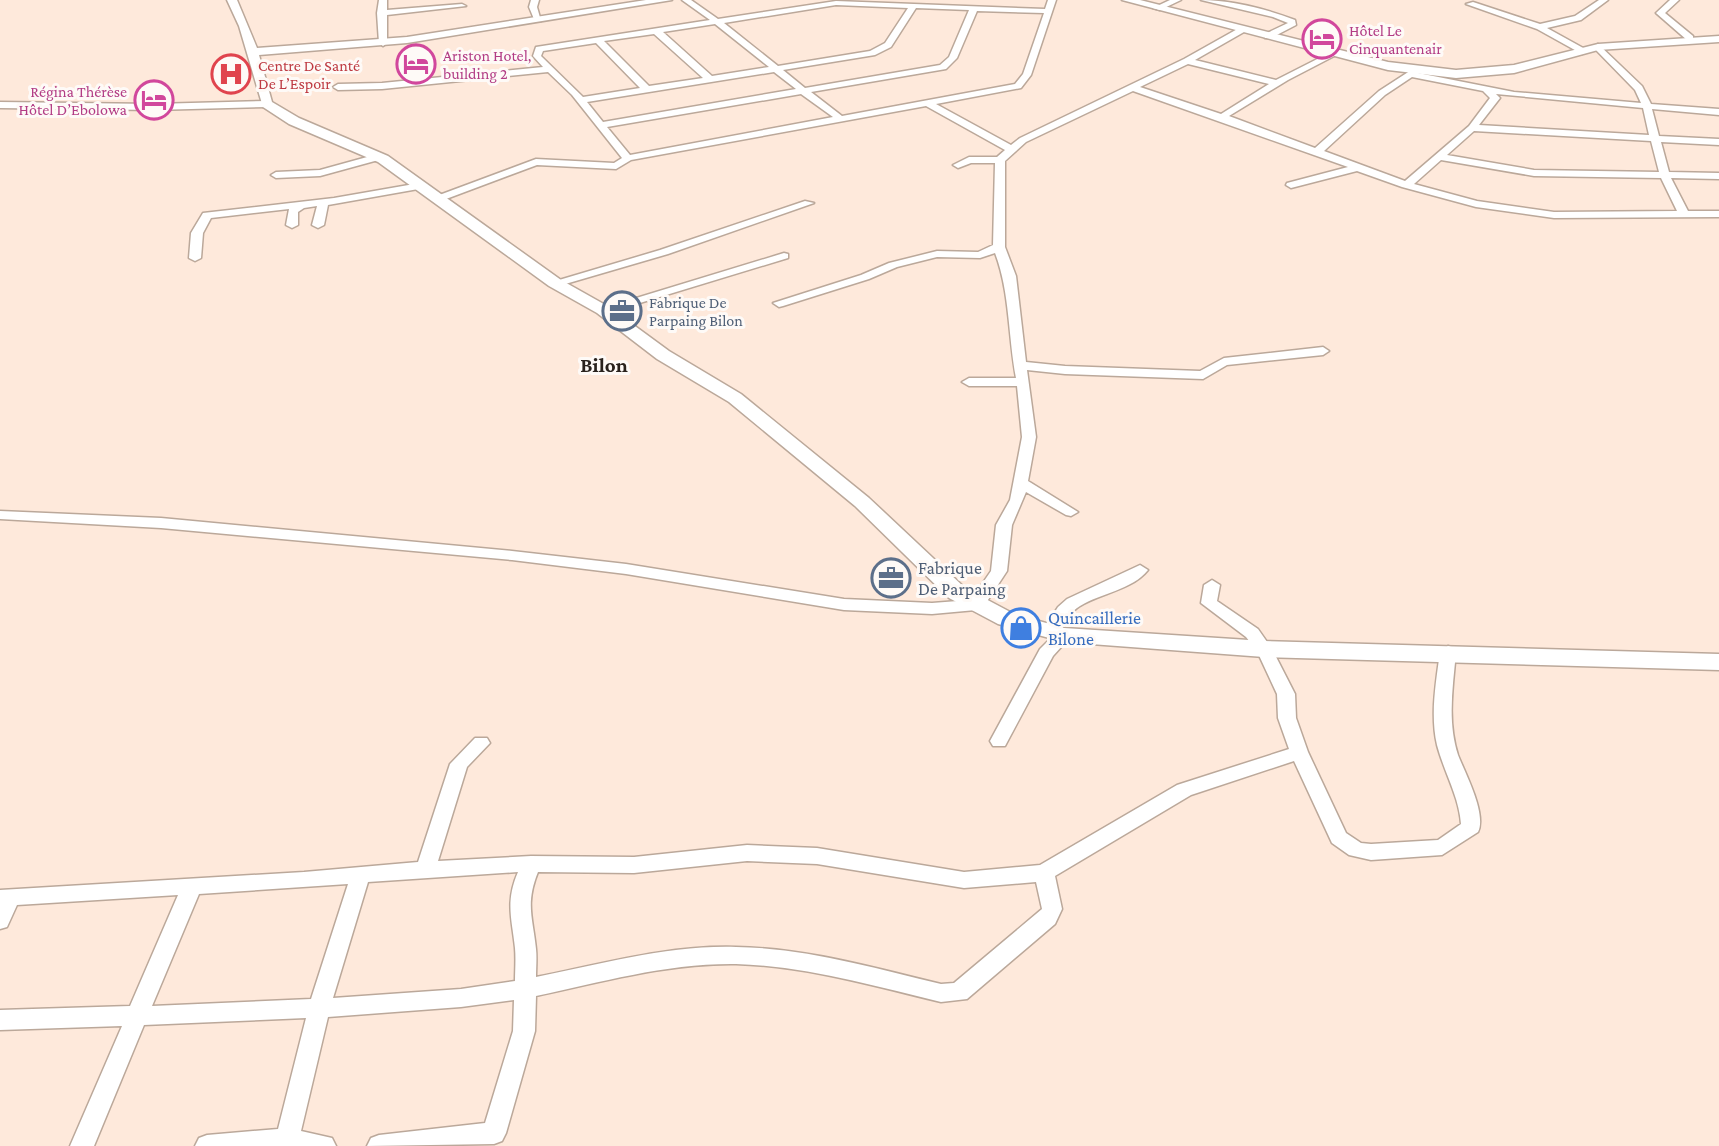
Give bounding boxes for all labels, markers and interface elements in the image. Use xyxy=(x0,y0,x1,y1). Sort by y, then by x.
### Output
hotel icon: Hôtel Le Cinquantenair xyxy=(1301,18,1343,60)
place label: Hôtel Le Cinquantenair xyxy=(1349,22,1442,58)
hotel icon: Ariston Hotel, building 2 xyxy=(395,43,437,85)
place label: Ariston Hotel, building 2 xyxy=(443,47,531,83)
hospital icon: Centre De Santé De L’Espoir xyxy=(210,53,252,95)
place label: Centre De Santé De L’Espoir xyxy=(258,57,360,93)
hotel icon: Régina Thérèse Hôtel D’Ebolowa xyxy=(133,79,175,121)
place label: Régina Thérèse Hôtel D’Ebolowa xyxy=(19,83,128,118)
office icon: Fabrique De Parpaing Bilon xyxy=(601,290,643,332)
place label: Fabrique De Parpaing Bilon xyxy=(649,294,743,330)
district label: Bilon xyxy=(580,353,628,377)
office icon: Fabrique De Parpaing xyxy=(870,557,912,599)
place label: Fabrique De Parpaing xyxy=(918,558,1006,599)
shop icon: Quincaillerie Bilone xyxy=(1000,607,1042,649)
place label: Quincaillerie Bilone xyxy=(1048,608,1141,649)

